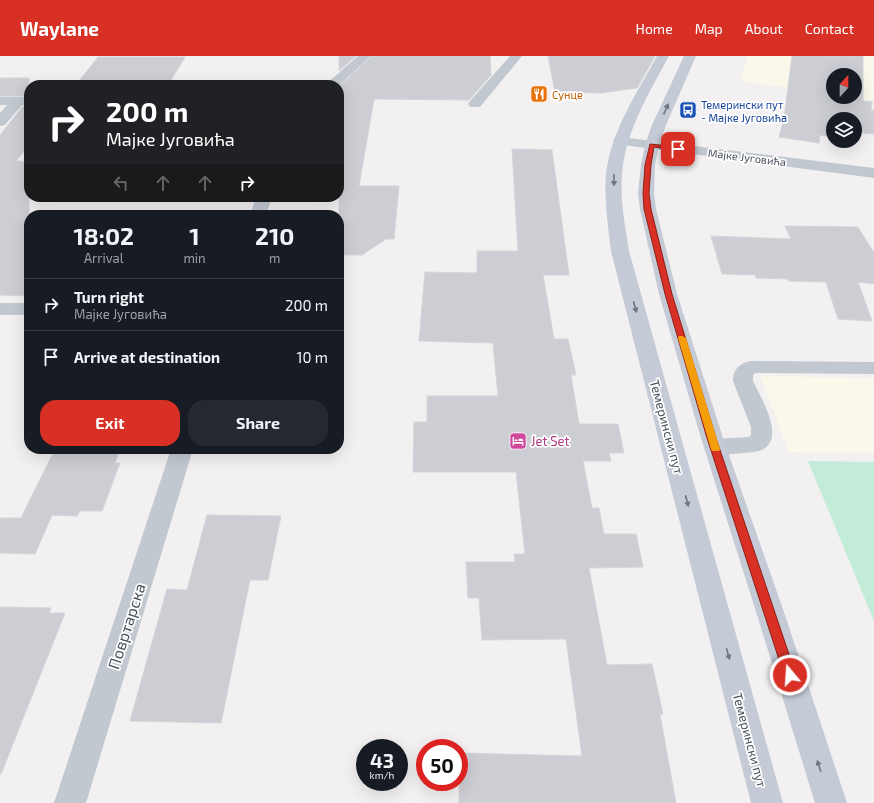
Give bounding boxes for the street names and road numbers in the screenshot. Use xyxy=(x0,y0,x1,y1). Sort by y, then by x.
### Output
street label: Мајке Југовића xyxy=(707,146,787,169)
street label: Темерински пут xyxy=(647,378,687,477)
street label: Повртарска xyxy=(103,581,149,671)
street label: Темерински пут xyxy=(730,691,770,790)

